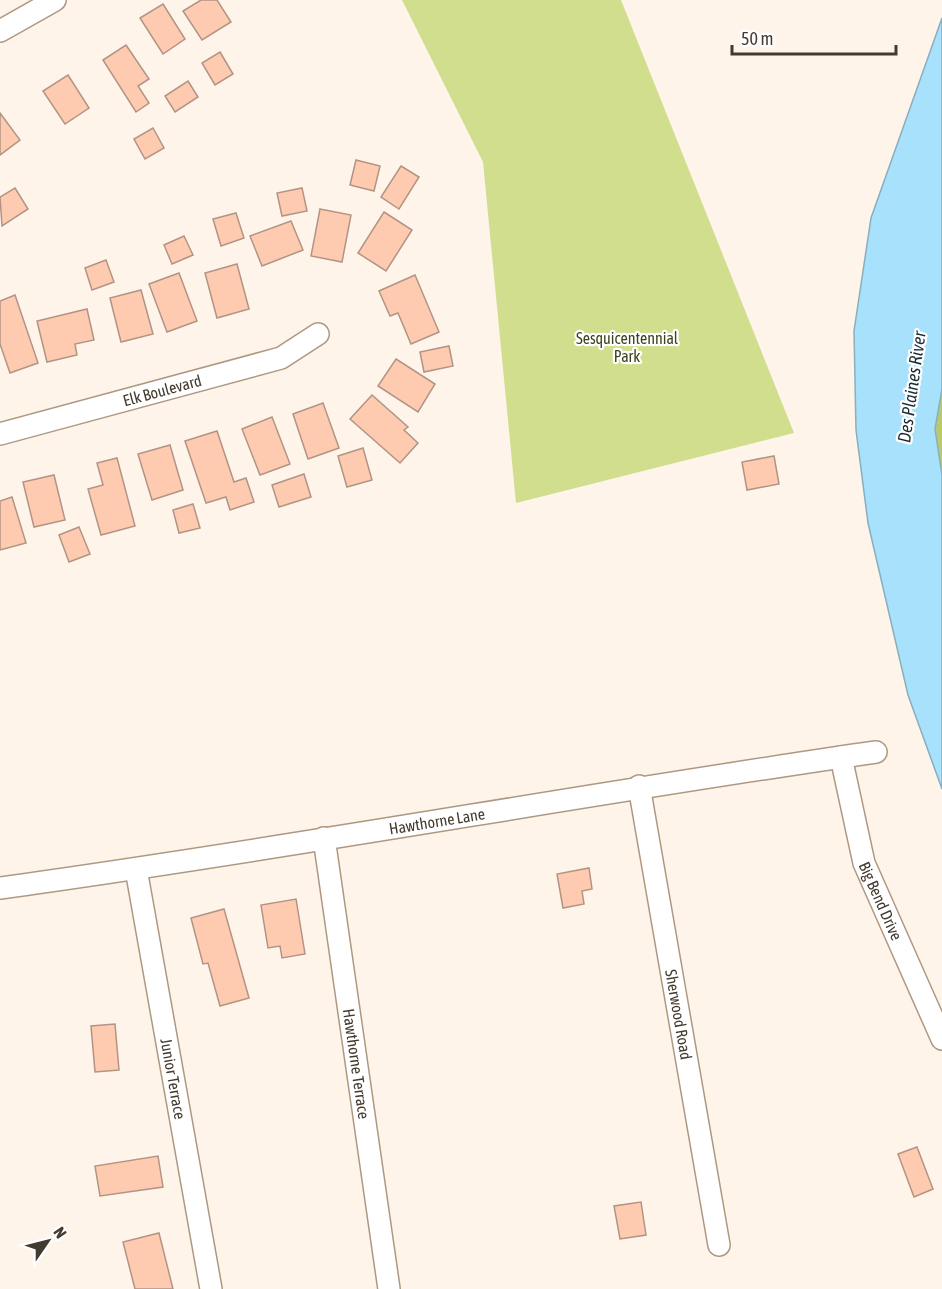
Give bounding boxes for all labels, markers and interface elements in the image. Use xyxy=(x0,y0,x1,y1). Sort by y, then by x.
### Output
scale bar xyxy=(732,18,896,56)
text: 50 m xyxy=(741,28,773,49)
park label: Sesquicentennial Park xyxy=(576,329,679,365)
water label: Des Plaines River xyxy=(893,329,930,444)
street label: Elk Boulevard xyxy=(121,371,203,409)
street label: Hawthorne Lane xyxy=(388,804,486,838)
street label: Big Bend Drive xyxy=(856,859,906,943)
street label: Sherwood Road xyxy=(662,968,696,1061)
street label: Hawthorne Terrace xyxy=(340,1007,373,1120)
street label: Junior Terrace xyxy=(157,1037,190,1121)
north arrow xyxy=(18,1211,78,1271)
text: N xyxy=(50,1223,70,1241)

